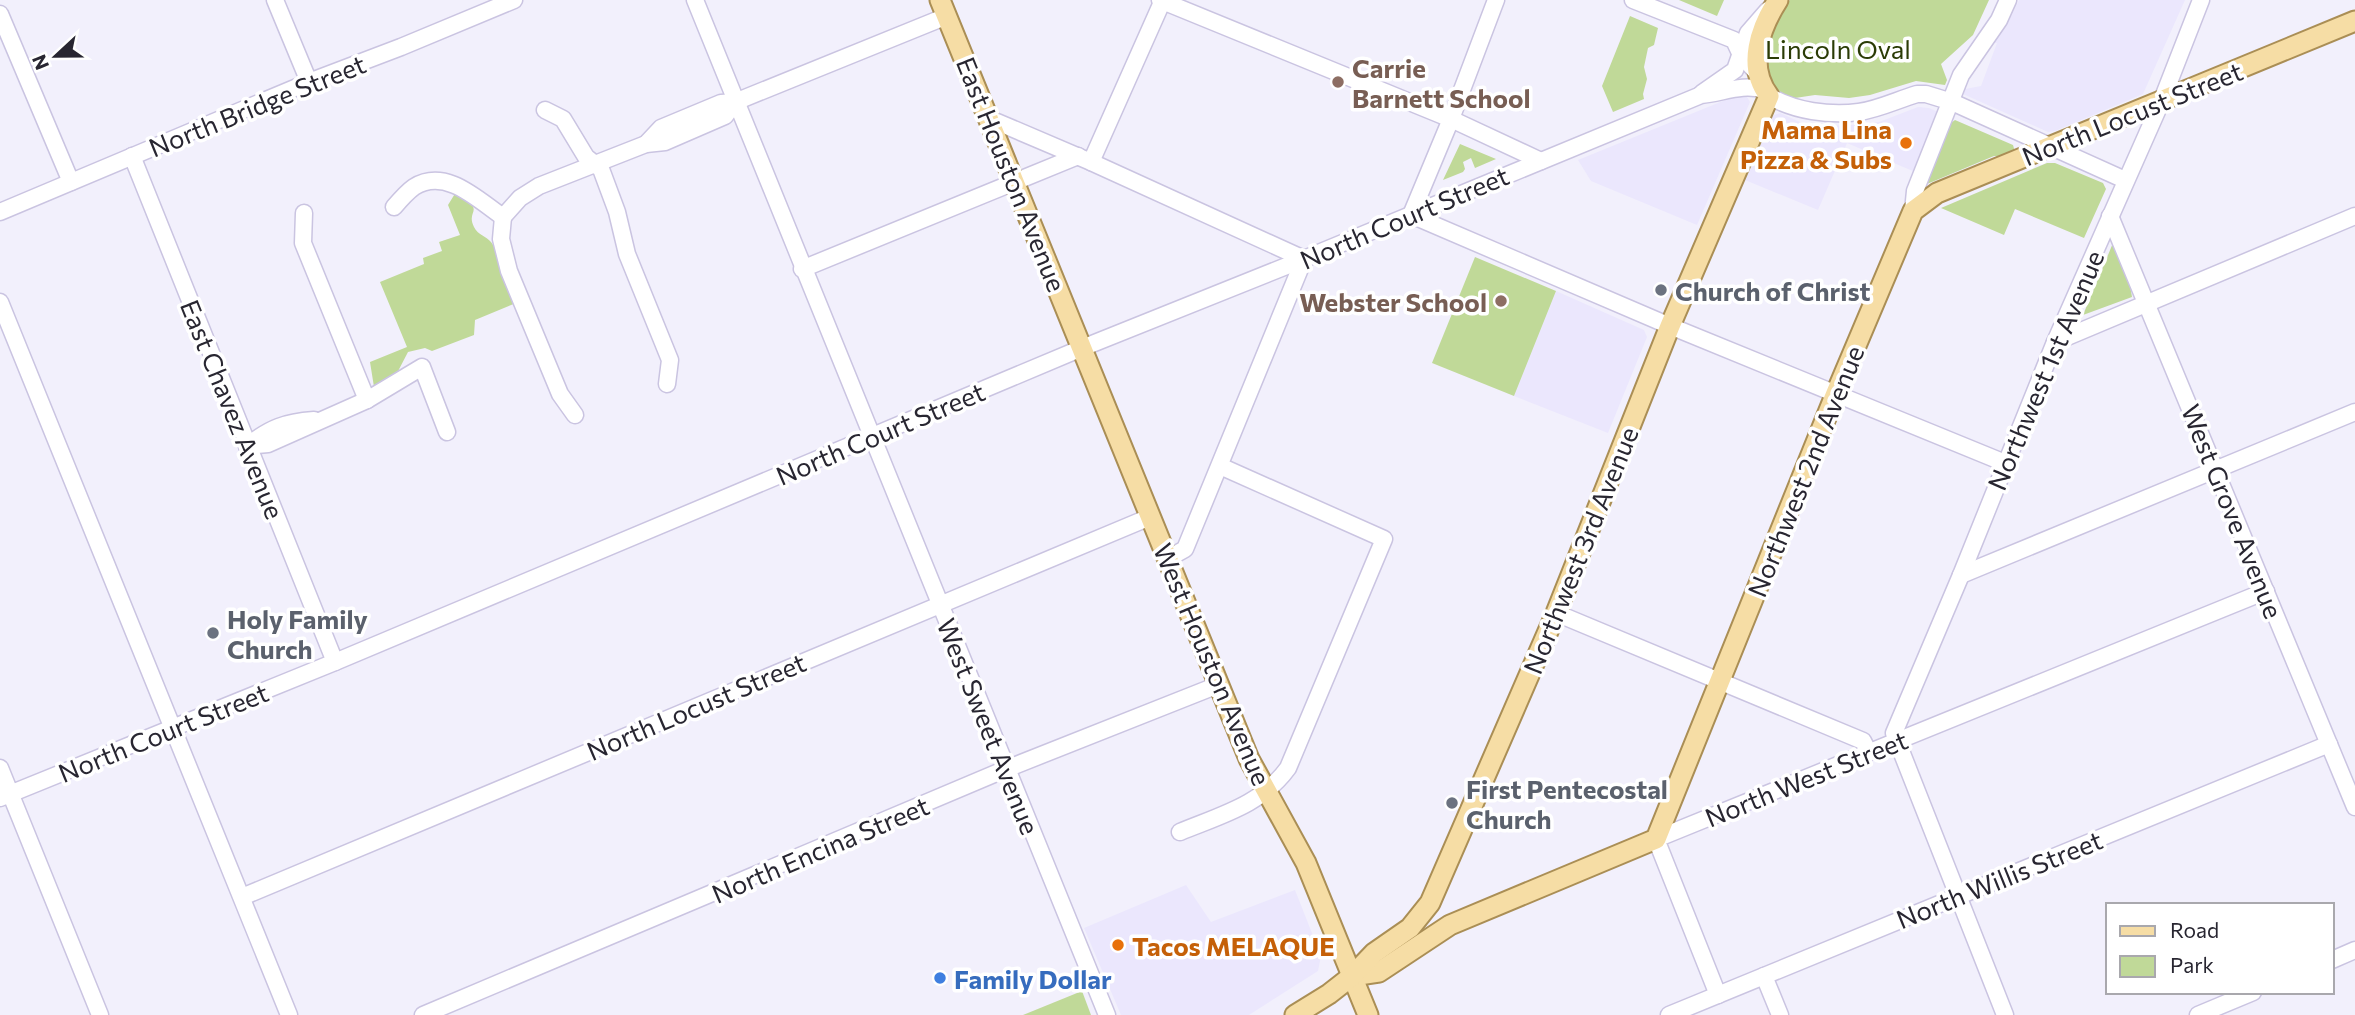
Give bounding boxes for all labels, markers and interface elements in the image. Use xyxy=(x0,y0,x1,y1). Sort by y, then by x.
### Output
north arrow xyxy=(21,21,91,91)
park label: Lincoln Oval xyxy=(1765,33,1911,64)
street label: North Bridge Street xyxy=(144,47,370,163)
text: N xyxy=(26,52,53,73)
street label: East Houston Avenue xyxy=(951,52,1073,296)
place label: Carrie Barnett School xyxy=(1352,52,1531,113)
street label: North Locust Street xyxy=(2017,55,2247,171)
marker: Carrie Barnett School xyxy=(1330,74,1346,90)
place label: Mama Lina Pizza & Subs xyxy=(1740,113,1892,174)
marker: Mama Lina Pizza & Subs xyxy=(1898,135,1914,151)
street label: North Court Street xyxy=(1295,159,1513,275)
street label: Northwest 1st Avenue xyxy=(1980,245,2110,495)
place label: Church of Christ xyxy=(1675,275,1870,306)
marker: Church of Christ xyxy=(1653,282,1669,298)
place label: Webster School xyxy=(1299,286,1487,317)
marker: Webster School xyxy=(1493,293,1509,309)
street label: East Chavez Avenue xyxy=(175,295,291,523)
street label: Northwest 2nd Avenue xyxy=(1740,341,1870,601)
street label: North Court Street xyxy=(771,375,989,491)
street label: West Grove Avenue xyxy=(2176,399,2290,623)
street label: Northwest 3rd Avenue xyxy=(1516,422,1644,678)
street label: West Houston Avenue xyxy=(1148,538,1278,790)
place label: Holy Family Church xyxy=(227,603,368,664)
street label: West Sweet Avenue xyxy=(931,613,1047,839)
marker: Holy Family Church xyxy=(205,625,221,641)
street label: North Locust Street xyxy=(582,646,810,766)
street label: North Court Street xyxy=(54,676,272,788)
street label: North West Street xyxy=(1700,723,1912,833)
place label: First Pentecostal Church xyxy=(1466,773,1668,834)
street label: North Encina Street xyxy=(707,789,933,909)
marker: First Pentecostal Church xyxy=(1444,795,1460,811)
street label: North Willis Street xyxy=(1891,824,2107,934)
legend xyxy=(2106,903,2334,994)
text: Road xyxy=(2170,917,2219,942)
place label: Tacos MELAQUE xyxy=(1132,930,1335,961)
marker: Tacos MELAQUE xyxy=(1110,937,1126,953)
text: Park xyxy=(2170,952,2214,977)
place label: Family Dollar xyxy=(954,963,1112,994)
marker: Family Dollar xyxy=(932,970,948,986)

